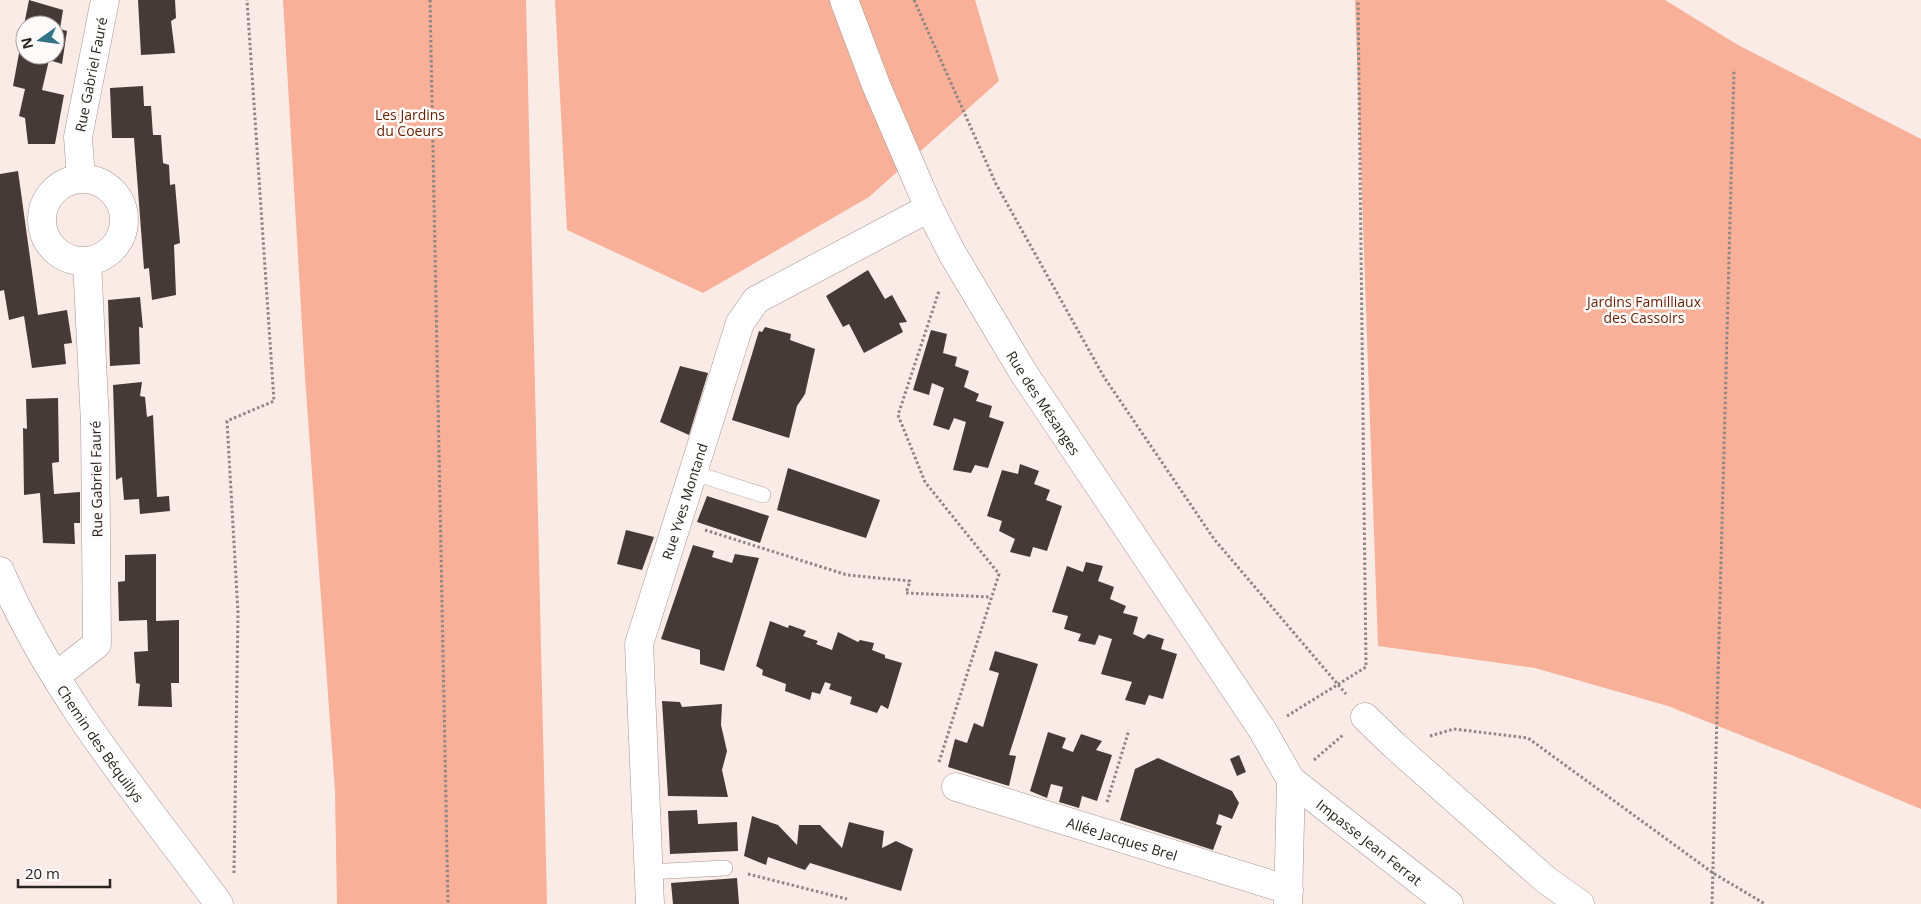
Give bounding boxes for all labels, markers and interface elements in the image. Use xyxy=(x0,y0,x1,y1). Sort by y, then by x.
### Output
north arrow xyxy=(15,15,65,65)
street label: Rue Gabriel Fauré xyxy=(70,15,111,133)
text: N xyxy=(16,35,37,51)
park label: Les Jardins du Coeurs xyxy=(375,105,445,140)
park label: Jardins Familliaux des Cassoirs xyxy=(1585,292,1702,327)
street label: Rue des Mésanges xyxy=(1003,347,1085,459)
street label: Rue Gabriel Fauré xyxy=(85,420,107,538)
street label: Rue Yves Montand xyxy=(657,440,711,562)
street label: Chemin des Béquillys xyxy=(53,681,149,806)
street label: Impasse Jean Ferrat xyxy=(1313,794,1426,889)
street label: Allée Jacques Brel xyxy=(1064,812,1180,865)
scale bar xyxy=(18,856,110,888)
text: 20 m xyxy=(25,863,60,883)

